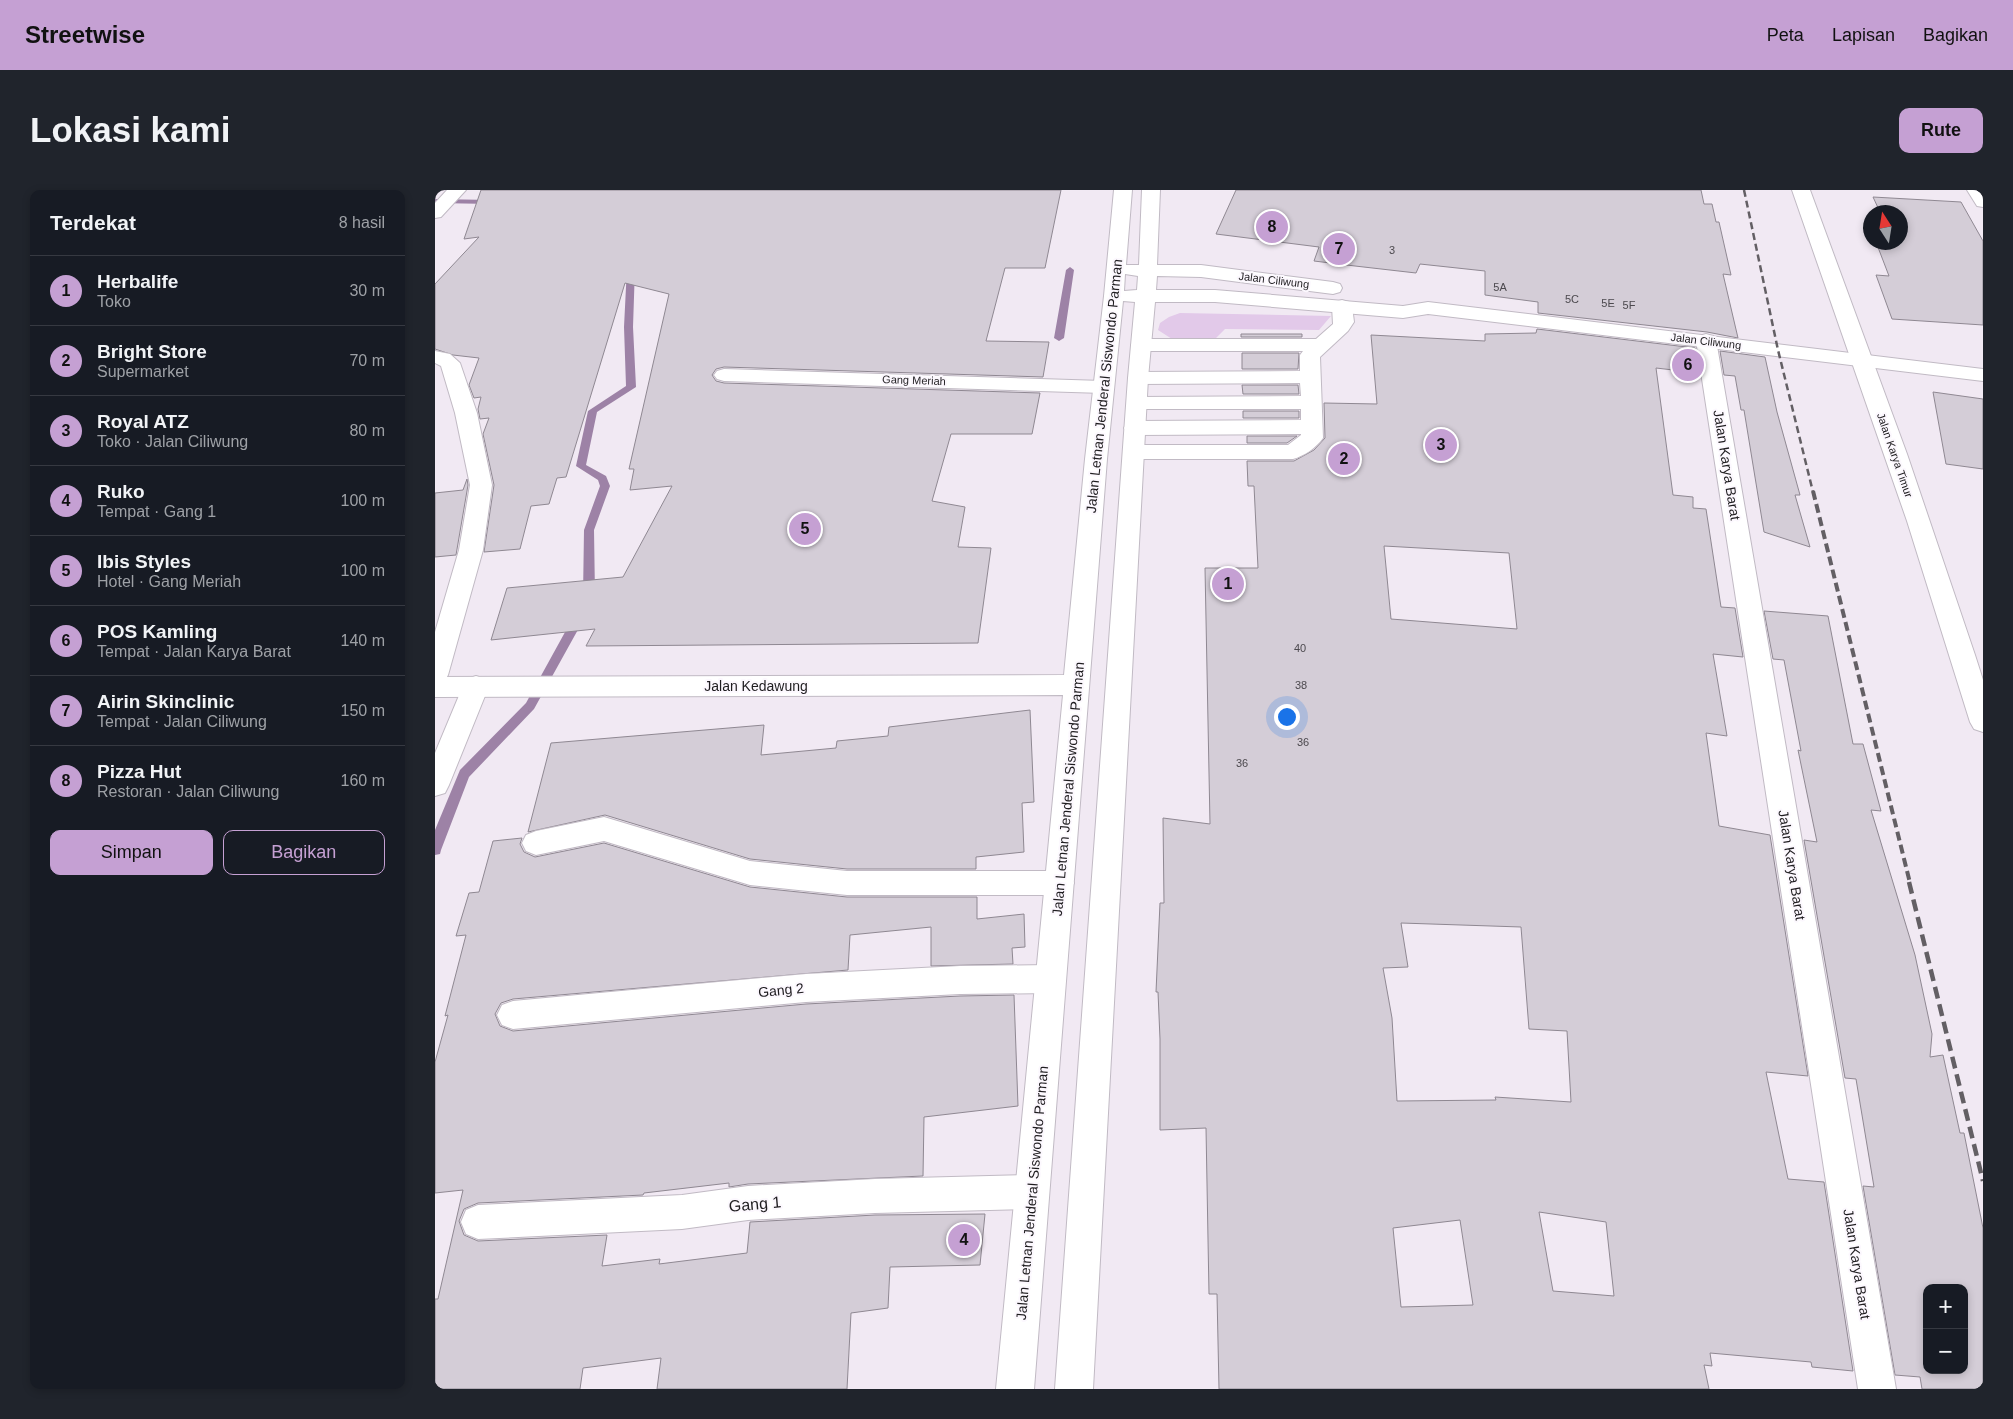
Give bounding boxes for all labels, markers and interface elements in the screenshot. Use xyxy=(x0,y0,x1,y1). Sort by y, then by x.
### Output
text: Streetwise xyxy=(25,21,145,48)
text: Peta xyxy=(1767,25,1804,45)
text: Lapisan xyxy=(1832,25,1895,45)
text: Bagikan xyxy=(1923,25,1988,45)
button: Rute xyxy=(1899,108,1983,153)
text: Lokasi kami xyxy=(30,110,230,149)
north arrow xyxy=(1863,205,1908,250)
pin: 8 xyxy=(1256,208,1288,246)
text: Terdekat xyxy=(50,211,136,234)
text: 8 hasil xyxy=(339,214,385,231)
pin: 7 xyxy=(1323,230,1355,268)
house number: 3 xyxy=(1389,244,1395,256)
street label: Jalan Letnan Jenderal Siswondo Parman xyxy=(1083,258,1125,514)
street label: Jalan Ciliwung xyxy=(1238,270,1310,290)
text: Herbalife xyxy=(97,271,178,292)
house number: 5A xyxy=(1493,281,1507,293)
text: 1 xyxy=(62,282,70,299)
text: 30 m xyxy=(349,282,385,299)
text: Toko xyxy=(97,293,131,310)
house number: 5C xyxy=(1565,293,1579,305)
house number: 5E xyxy=(1601,297,1615,309)
house number: 5F xyxy=(1623,299,1636,311)
street label: Jalan Ciliwung xyxy=(1670,331,1742,351)
text: Bright Store xyxy=(97,341,207,362)
pin: 6 xyxy=(1672,346,1704,384)
text: 2 xyxy=(62,352,70,369)
text: 70 m xyxy=(349,352,385,369)
text: Supermarket xyxy=(97,363,189,380)
street label: Gang Meriah xyxy=(882,373,946,387)
street label: Jalan Karya Barat xyxy=(1710,409,1744,521)
text: Royal ATZ xyxy=(97,411,189,432)
street label: Jalan Karya Timur xyxy=(1875,411,1915,499)
text: 3 xyxy=(62,422,70,439)
text: 80 m xyxy=(349,422,385,439)
pin: 3 xyxy=(1425,426,1457,464)
text: Toko · Jalan Ciliwung xyxy=(97,433,248,450)
pin: 2 xyxy=(1328,440,1360,478)
text: Ruko xyxy=(97,481,145,502)
text: 4 xyxy=(62,492,70,509)
text: 100 m xyxy=(341,492,385,509)
text: Tempat · Gang 1 xyxy=(97,503,216,520)
pin: 5 xyxy=(789,510,821,548)
text: Ibis Styles xyxy=(97,551,191,572)
text: 5 xyxy=(62,562,70,579)
text: 100 m xyxy=(341,562,385,579)
pin: 1 xyxy=(1212,565,1244,603)
text: Hotel · Gang Meriah xyxy=(97,573,241,590)
text: POS Kamling xyxy=(97,621,217,642)
text: 6 xyxy=(62,632,70,649)
text: 140 m xyxy=(341,632,385,649)
house number: 40 xyxy=(1294,642,1306,654)
text: Tempat · Jalan Karya Barat xyxy=(97,643,291,660)
street label: Jalan Letnan Jenderal Siswondo Parman xyxy=(1049,661,1087,917)
street label: Jalan Kedawung xyxy=(704,678,808,694)
house number: 38 xyxy=(1295,679,1307,691)
text: Airin Skinclinic xyxy=(97,691,234,712)
text: 7 xyxy=(62,702,70,719)
text: 150 m xyxy=(341,702,385,719)
your location xyxy=(1274,704,1300,730)
text: Tempat · Jalan Ciliwung xyxy=(97,713,267,730)
house number: 36 xyxy=(1297,736,1309,748)
house number: 36 xyxy=(1236,757,1248,769)
text: Pizza Hut xyxy=(97,761,181,782)
text: 8 xyxy=(62,772,70,789)
text: 160 m xyxy=(341,772,385,789)
text: Restoran · Jalan Ciliwung xyxy=(97,783,279,800)
street label: Jalan Karya Barat xyxy=(1775,809,1809,921)
button: Simpan xyxy=(50,830,213,875)
button: Bagikan xyxy=(223,830,385,875)
street label: Gang 2 xyxy=(757,980,805,1000)
street label: Jalan Letnan Jenderal Siswondo Parman xyxy=(1013,1065,1051,1321)
street label: Gang 1 xyxy=(728,1193,782,1215)
street label: Jalan Karya Barat xyxy=(1840,1208,1874,1320)
pin: 4 xyxy=(948,1221,980,1259)
map controls xyxy=(1923,1284,1968,1374)
button: + xyxy=(1923,1284,1968,1329)
button: − xyxy=(1923,1329,1968,1374)

